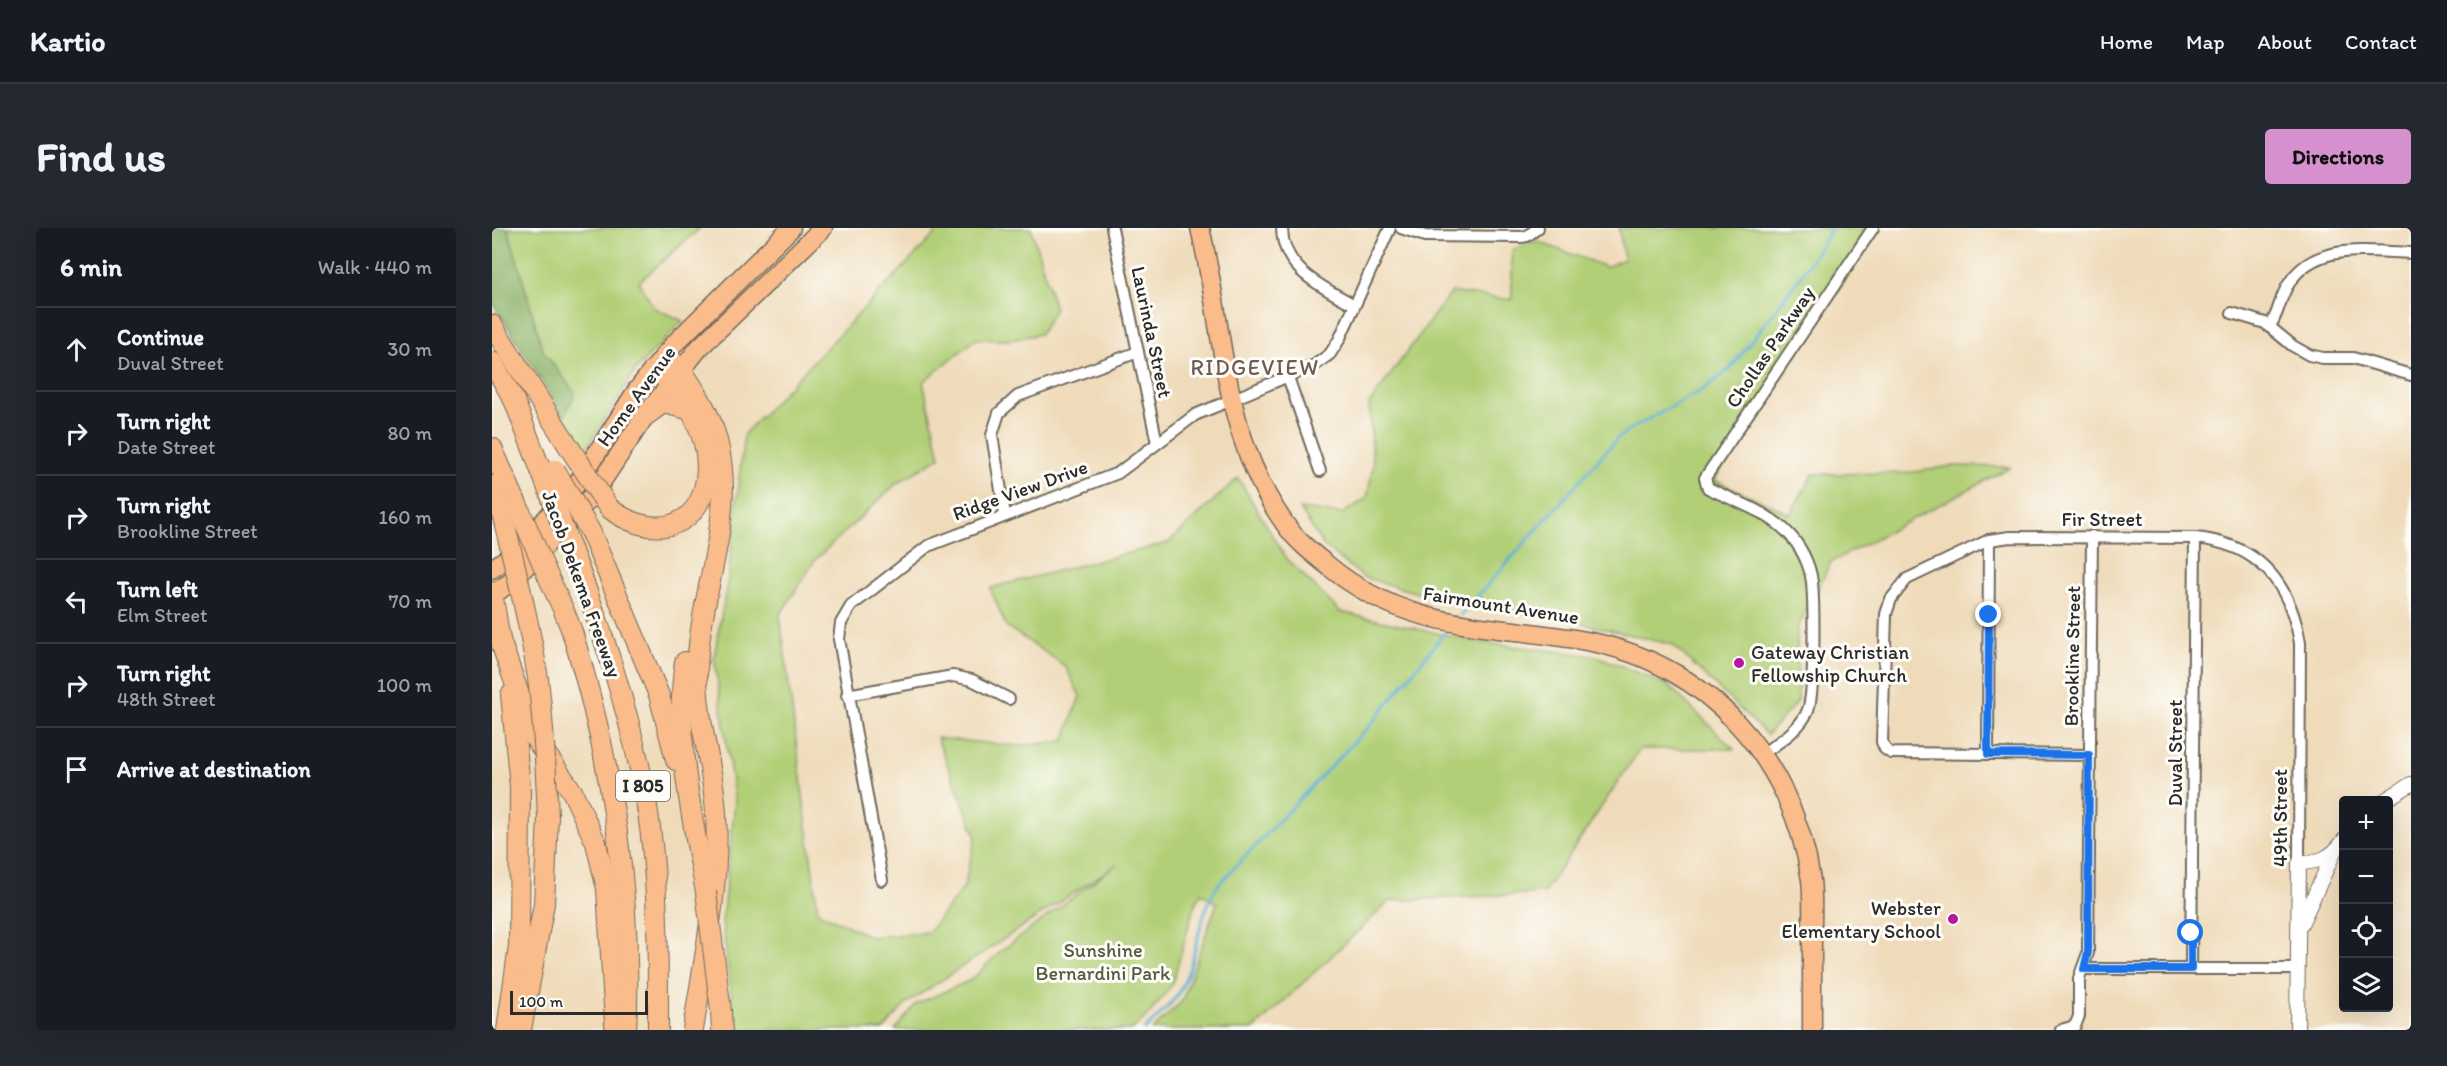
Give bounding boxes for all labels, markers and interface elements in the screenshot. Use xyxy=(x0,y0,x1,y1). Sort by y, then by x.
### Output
text: Kartio xyxy=(30,24,105,58)
text: Home xyxy=(2100,29,2153,54)
text: Map xyxy=(2186,29,2225,54)
text: About xyxy=(2258,29,2312,54)
text: Contact xyxy=(2345,29,2417,54)
button: Directions xyxy=(2265,129,2411,184)
text: Find us xyxy=(36,131,166,182)
text: 6 min xyxy=(60,251,122,283)
text: Walk · 440 m xyxy=(318,255,432,279)
street label: Laurinda Street xyxy=(1126,264,1178,400)
street label: Chollas Parkway xyxy=(1721,281,1820,412)
text: Continue xyxy=(117,324,204,351)
icon: ahead xyxy=(60,333,93,366)
text: 30 m xyxy=(387,337,432,361)
street label: Home Avenue xyxy=(591,341,681,451)
text: Duval Street xyxy=(117,351,224,375)
district label: RIDGEVIEW xyxy=(1190,354,1320,381)
text: Turn right xyxy=(117,408,211,435)
icon: right xyxy=(60,417,93,450)
text: 80 m xyxy=(387,421,432,445)
text: Date Street xyxy=(117,435,215,459)
street label: Ridge View Drive xyxy=(949,454,1091,526)
street label: Jacob Dekema Freeway xyxy=(537,487,627,681)
text: Turn right xyxy=(117,492,211,519)
icon: right xyxy=(60,501,93,534)
text: 160 m xyxy=(379,505,432,529)
street label: Fir Street xyxy=(2061,507,2143,531)
text: Brookline Street xyxy=(117,519,258,543)
text: Turn left xyxy=(117,576,198,603)
street label: Fairmount Avenue xyxy=(1421,581,1581,629)
icon: left xyxy=(60,585,93,618)
street label: Brookline Street xyxy=(2059,585,2085,727)
text: 70 m xyxy=(388,589,432,613)
route end xyxy=(1975,601,2001,627)
text: Elm Street xyxy=(117,603,208,627)
place label: Gateway Christian Fellowship Church xyxy=(1751,640,1909,687)
marker: Gateway Christian Fellowship Church xyxy=(1732,656,1746,670)
text: Turn right xyxy=(117,660,211,687)
icon: right xyxy=(60,669,93,702)
text: 100 m xyxy=(377,673,432,697)
text: 48th Street xyxy=(117,687,215,711)
street label: Duval Street xyxy=(2163,699,2187,806)
icon: arrive xyxy=(60,753,93,786)
text: Arrive at destination xyxy=(117,756,311,783)
street label: 49th Street xyxy=(2268,769,2292,867)
road number: I 805 xyxy=(616,771,670,801)
map controls xyxy=(2339,796,2393,1012)
button: + xyxy=(2339,796,2393,850)
button: − xyxy=(2339,850,2393,904)
place label: Webster Elementary School xyxy=(1782,896,1941,943)
button: locate xyxy=(2339,904,2393,958)
marker: Webster Elementary School xyxy=(1946,912,1960,926)
route start xyxy=(2177,919,2203,945)
park label: Sunshine Bernardini Park xyxy=(1036,938,1171,985)
button: layers xyxy=(2339,958,2393,1012)
scale bar xyxy=(510,988,648,1016)
text: 100 m xyxy=(519,992,563,1011)

